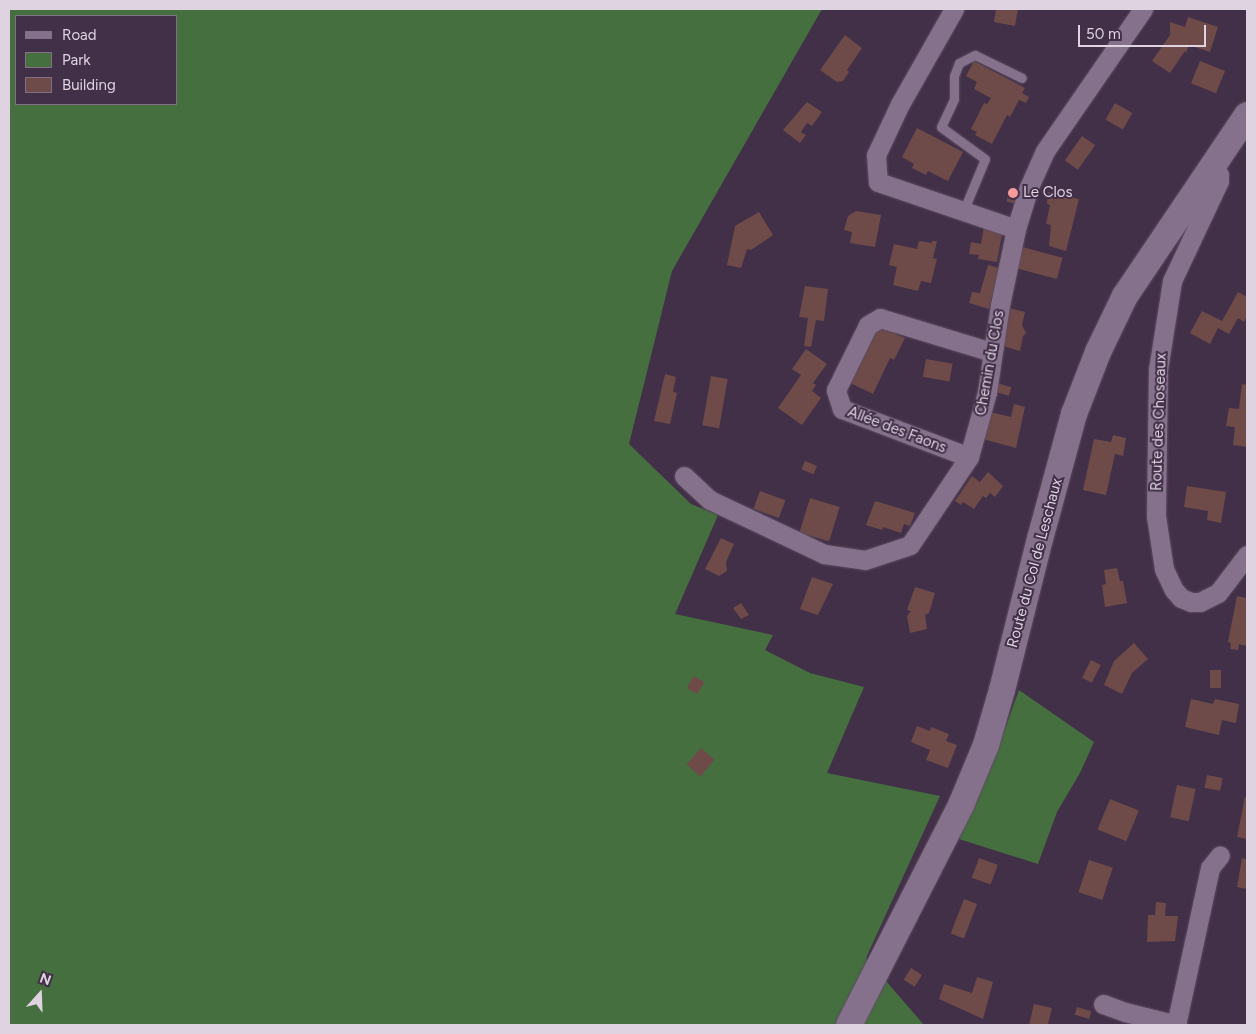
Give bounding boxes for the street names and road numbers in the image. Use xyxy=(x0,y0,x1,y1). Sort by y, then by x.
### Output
street label: Chemin du Clos xyxy=(972,309,1008,417)
street label: Route des Choseaux xyxy=(1148,353,1170,491)
street label: Allée des Faons xyxy=(845,403,949,457)
street label: Route du Col de Leschaux xyxy=(1004,476,1066,650)

